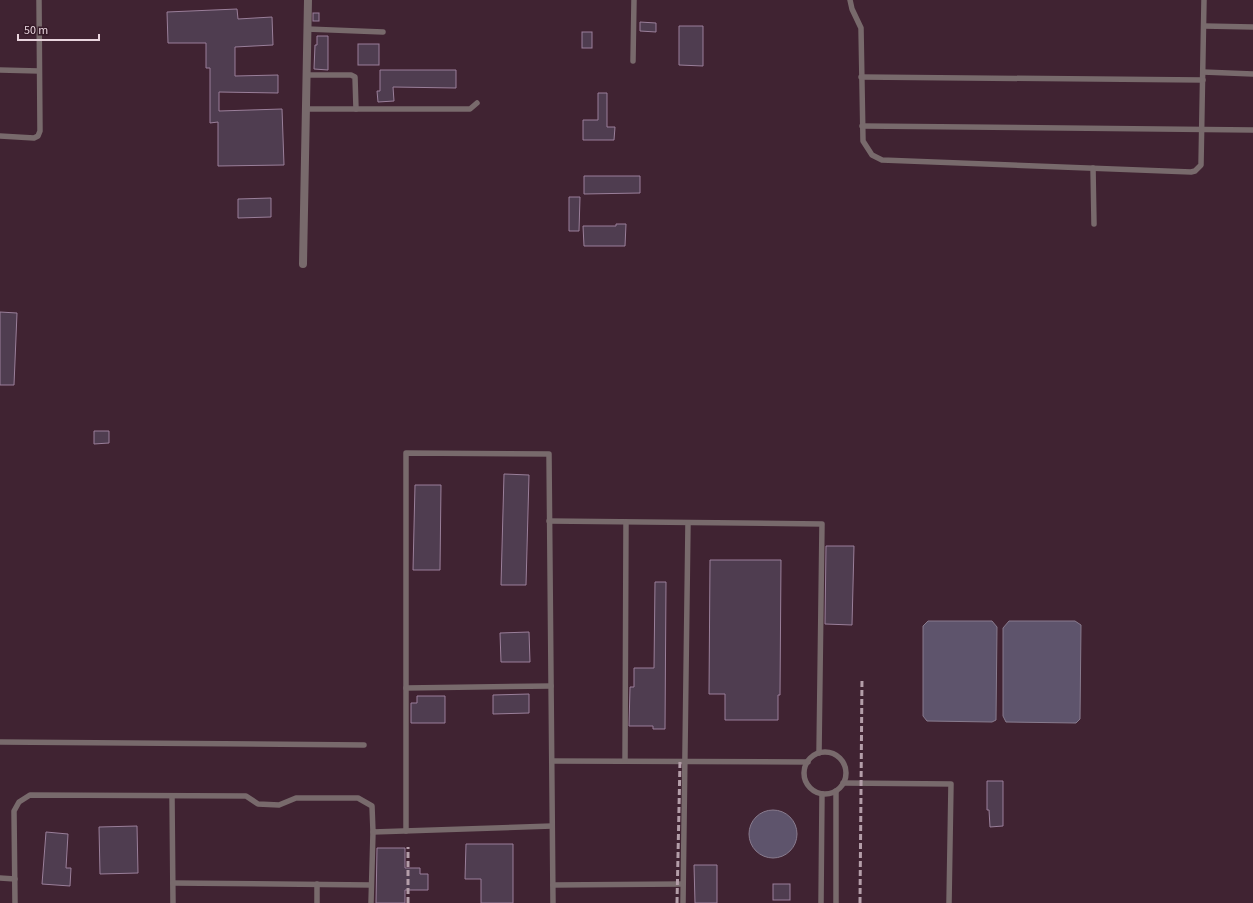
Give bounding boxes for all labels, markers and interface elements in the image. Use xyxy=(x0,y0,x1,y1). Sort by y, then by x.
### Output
scale bar xyxy=(18,16,99,42)
text: 50 m xyxy=(24,22,48,39)

